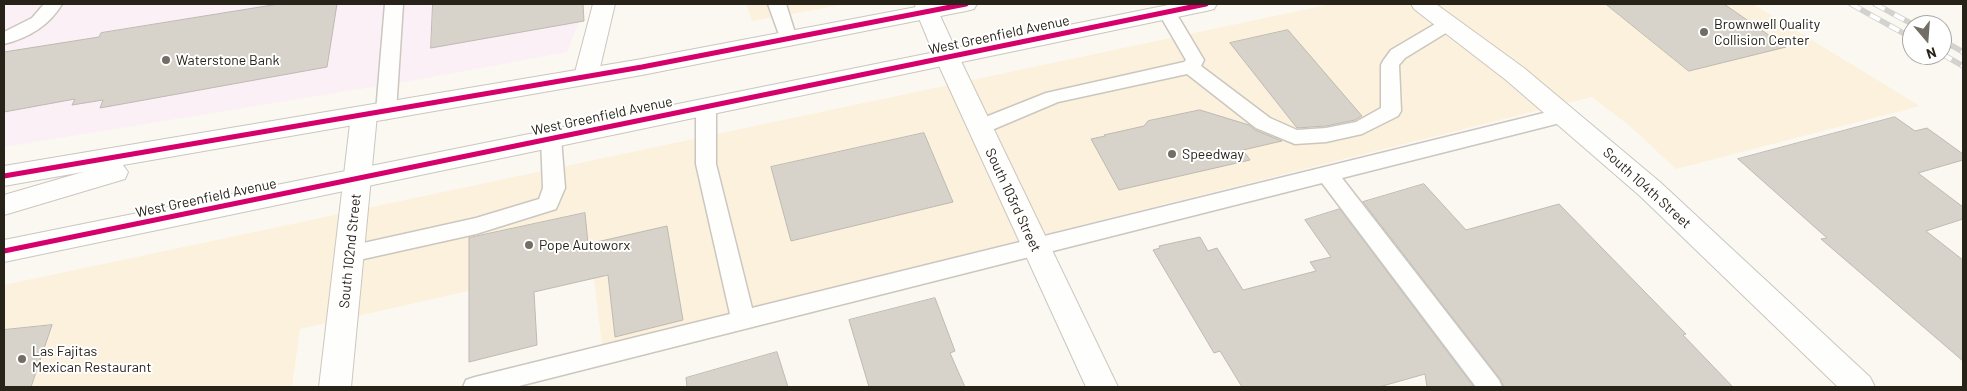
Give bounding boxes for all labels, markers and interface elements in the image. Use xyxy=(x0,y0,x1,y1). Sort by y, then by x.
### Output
street label: West Greenfield Avenue xyxy=(927,12,1071,58)
north arrow xyxy=(1902,15,1952,65)
place label: Brownwell Quality Collision Center xyxy=(1714,16,1820,48)
marker: Brownwell Quality Collision Center xyxy=(1698,26,1710,38)
text: N xyxy=(1924,44,1939,63)
place label: Waterstone Bank xyxy=(176,52,279,68)
marker: Waterstone Bank xyxy=(160,54,172,66)
street label: West Greenfield Avenue xyxy=(530,93,674,139)
street label: South 104th Street xyxy=(1599,144,1695,232)
street label: South 103rd Street xyxy=(982,145,1044,255)
place label: Speedway xyxy=(1182,146,1244,162)
marker: Speedway xyxy=(1166,148,1178,160)
street label: West Greenfield Avenue xyxy=(134,175,278,221)
street label: South 102nd Street xyxy=(336,193,364,309)
place label: Pope Autoworx xyxy=(539,237,630,253)
marker: Pope Autoworx xyxy=(523,239,535,251)
place label: Las Fajitas Mexican Restaurant xyxy=(32,343,152,376)
marker: Las Fajitas Mexican Restaurant xyxy=(16,353,28,365)

